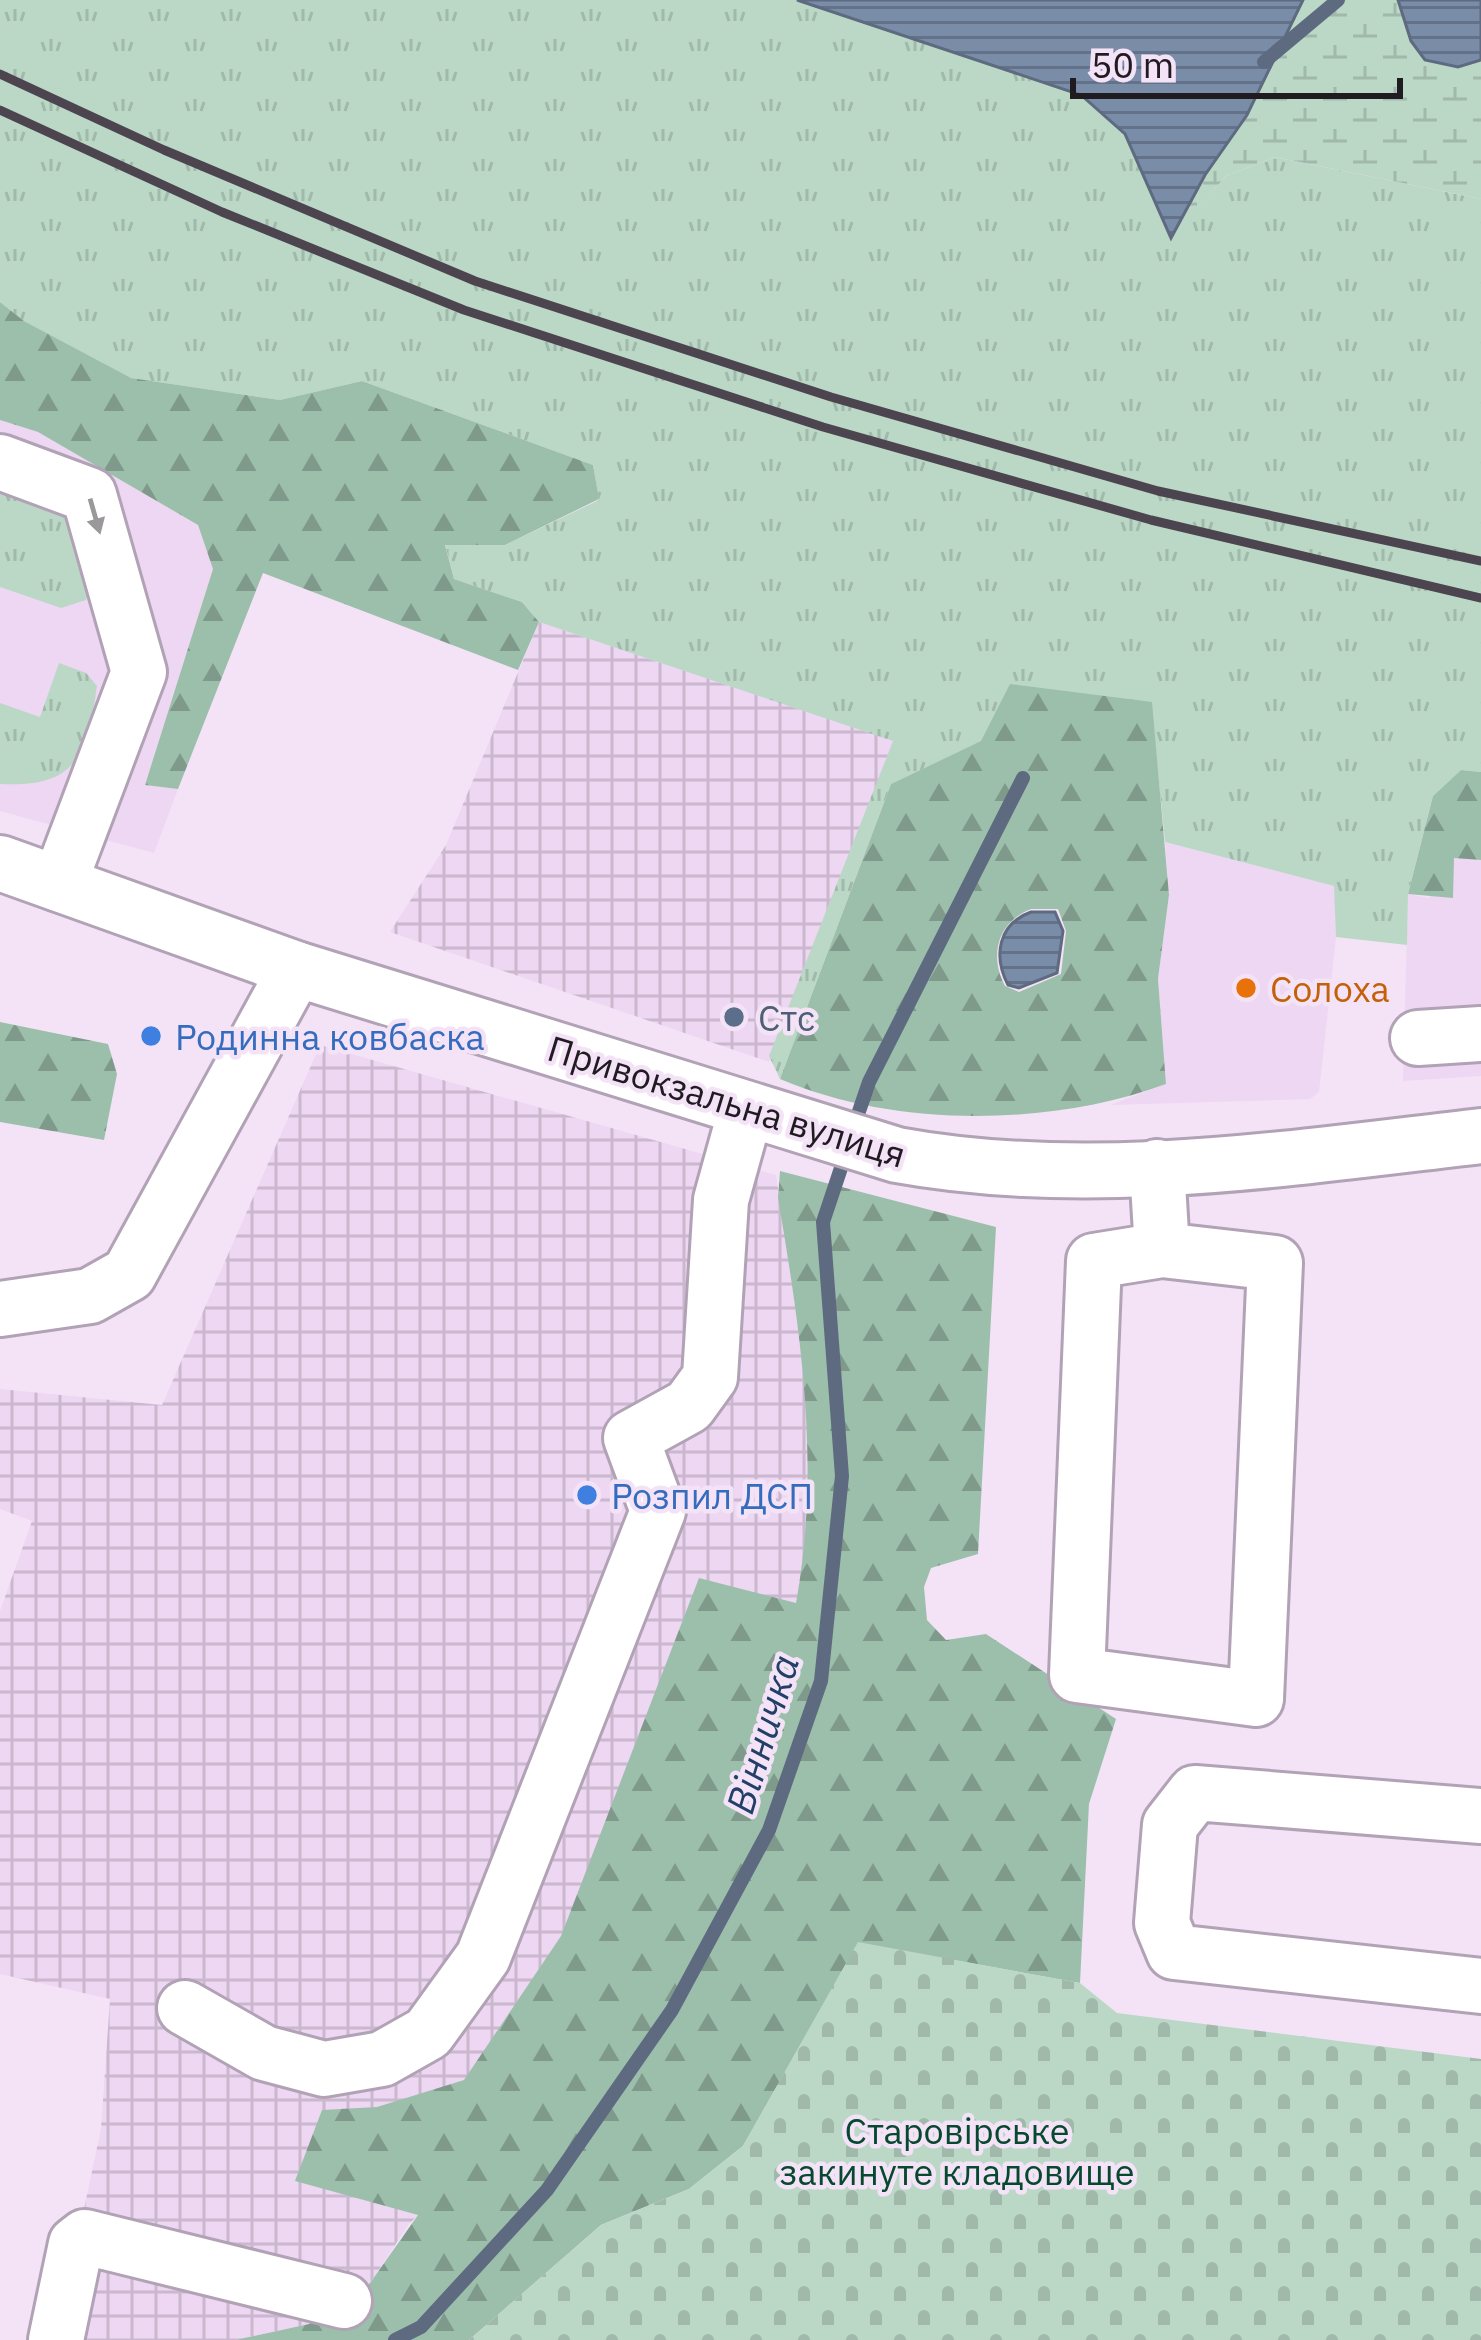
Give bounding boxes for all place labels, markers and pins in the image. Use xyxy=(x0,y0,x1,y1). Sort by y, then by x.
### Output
place label: Солоха xyxy=(1270,965,1390,1012)
marker: Солоха xyxy=(1233,975,1259,1001)
place label: Стс xyxy=(758,994,815,1041)
marker: Стс xyxy=(721,1004,747,1030)
place label: Родинна ковбаска xyxy=(175,1013,485,1060)
marker: Родинна ковбаска xyxy=(138,1023,164,1049)
place label: Розпил ДСП xyxy=(611,1472,813,1519)
marker: Розпил ДСП xyxy=(574,1482,600,1508)

